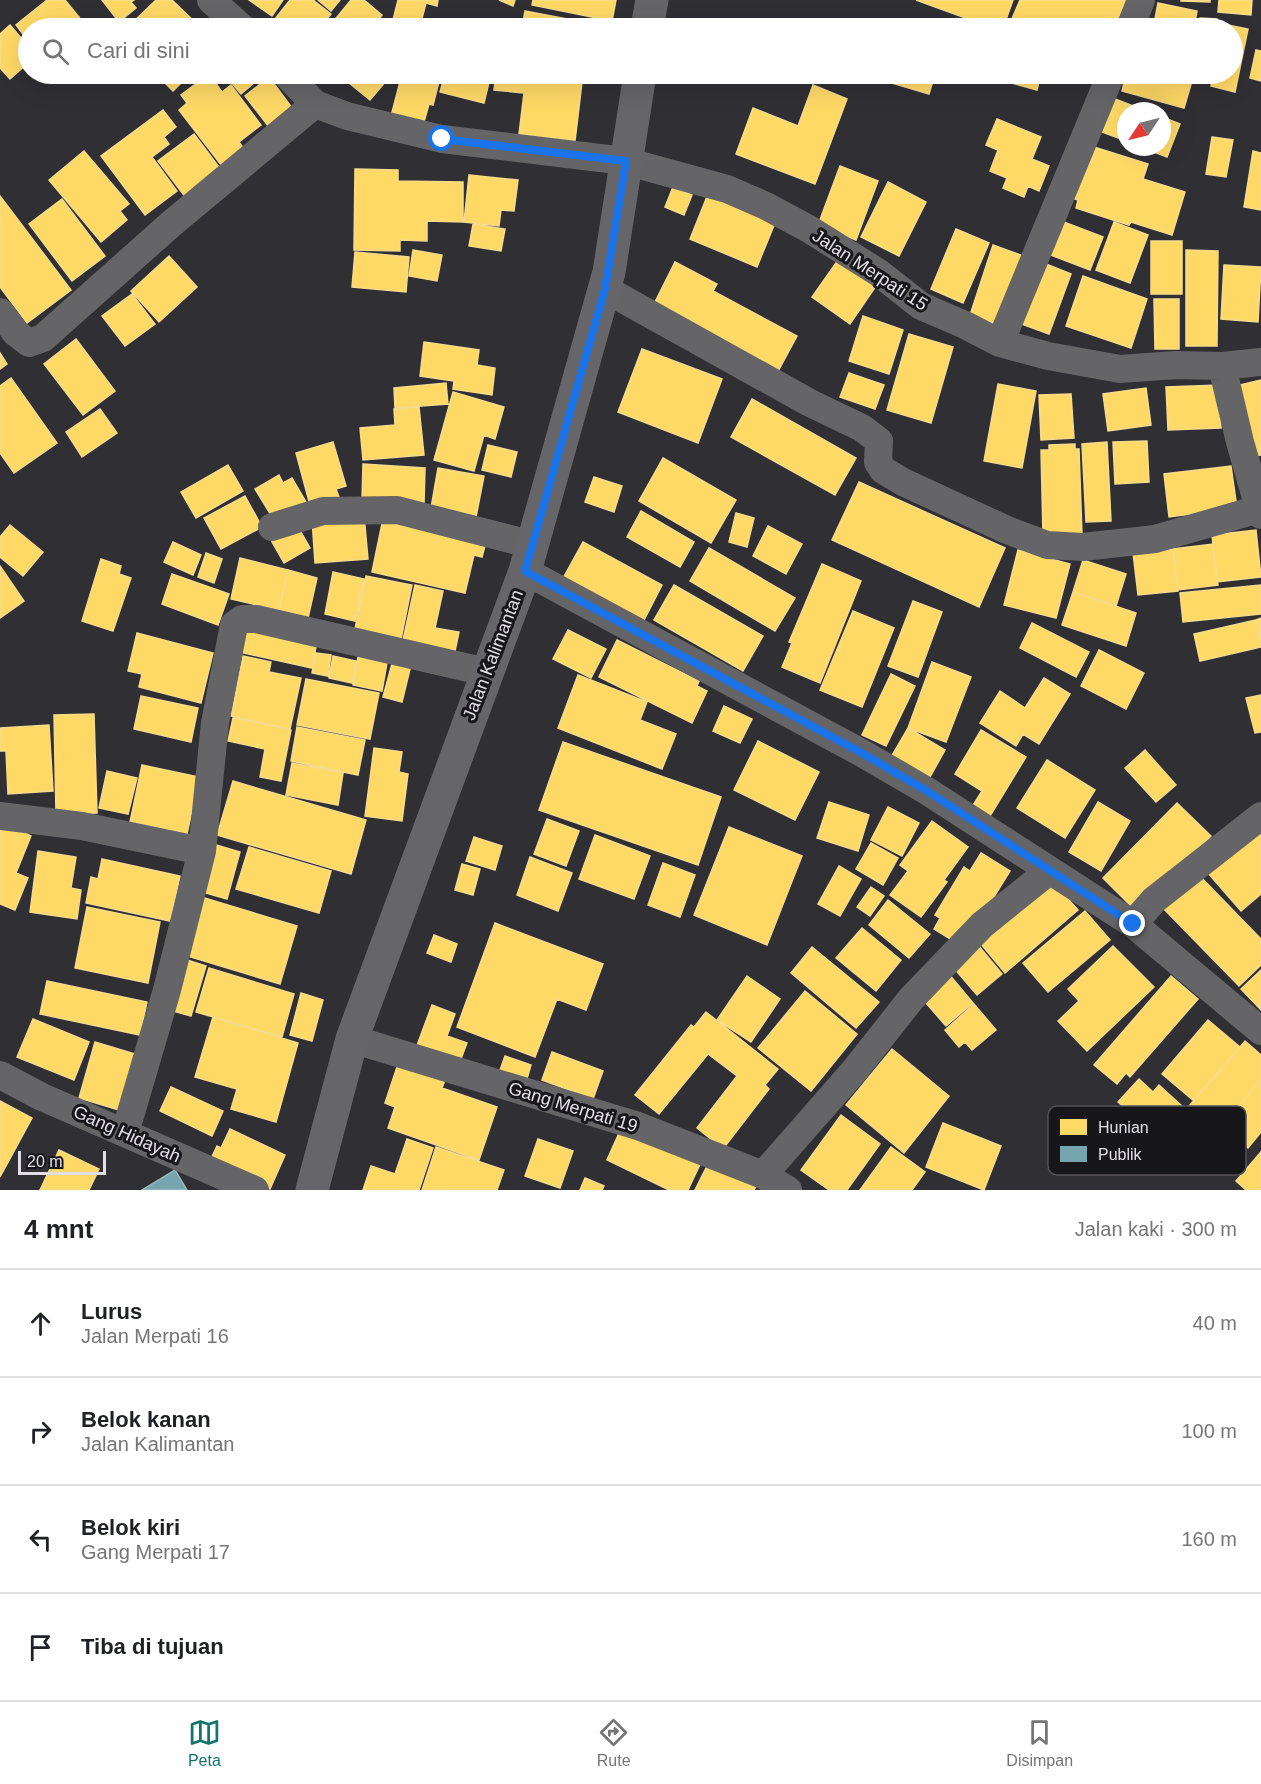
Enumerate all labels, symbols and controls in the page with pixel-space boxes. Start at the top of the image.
search box [18,18,1243,84]
icon: search [39,35,72,68]
text: Cari di sini [87,38,190,63]
north arrow [1117,102,1171,156]
route start [428,125,454,151]
street label: Jalan Merpati 15 [809,225,931,315]
street label: Jalan Kalimantan [459,587,527,723]
route end [1119,910,1145,936]
street label: Gang Merpati 19 [506,1078,640,1136]
street label: Gang Hidayah [70,1101,184,1167]
legend [1048,1106,1246,1175]
text: Hunian [1098,1119,1149,1136]
text: Publik [1098,1146,1143,1163]
scale bar [18,1148,106,1176]
text: 20 m [27,1153,63,1170]
text: 4 mnt [24,1214,93,1244]
text: Jalan kaki · 300 m [1075,1218,1237,1240]
text: Lurus [81,1299,142,1324]
icon: ahead [24,1307,57,1340]
text: 40 m [1193,1312,1237,1334]
text: Jalan Merpati 16 [81,1325,229,1347]
text: Belok kanan [81,1407,211,1432]
icon: right [24,1415,57,1448]
text: 100 m [1181,1420,1237,1442]
text: Jalan Kalimantan [81,1433,234,1455]
text: Belok kiri [81,1515,180,1540]
icon: left [24,1523,57,1556]
text: 160 m [1181,1528,1237,1550]
text: Gang Merpati 17 [81,1541,230,1563]
icon: arrive [24,1631,57,1664]
text: Tiba di tujuan [81,1634,224,1659]
tab: Peta [188,1716,221,1770]
tab: Rute [597,1716,631,1770]
tab: Disimpan [1006,1716,1073,1770]

